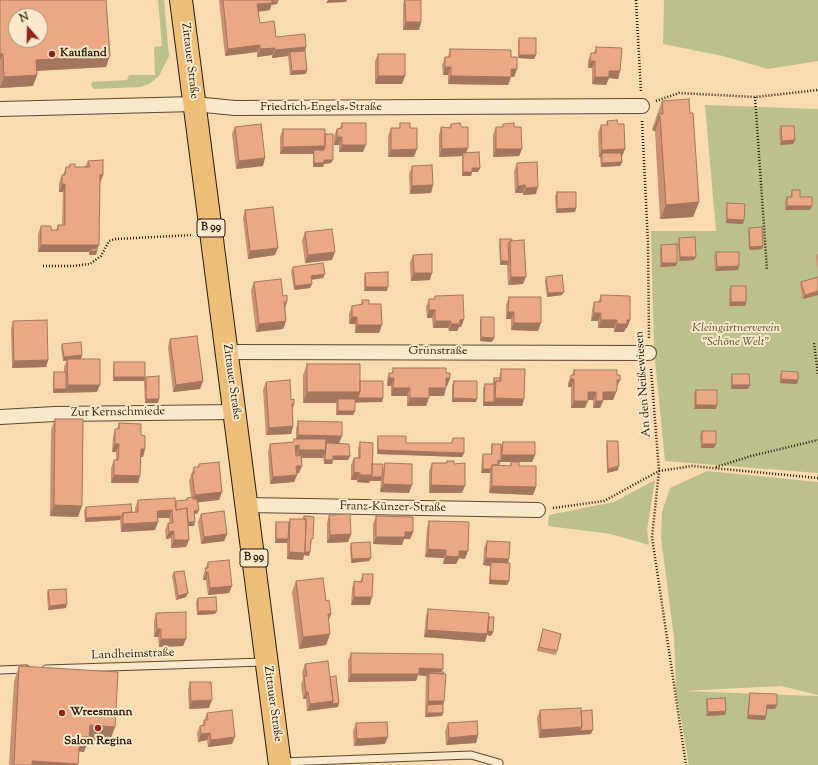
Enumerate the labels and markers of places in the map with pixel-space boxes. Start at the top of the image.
place label: Kaufland [60,47,107,61]
marker: Kaufland [47,49,57,59]
place label: Wreesmann [70,706,133,720]
marker: Wreesmann [57,708,67,718]
marker: Salon Regina [93,723,103,733]
place label: Salon Regina [64,735,132,749]

